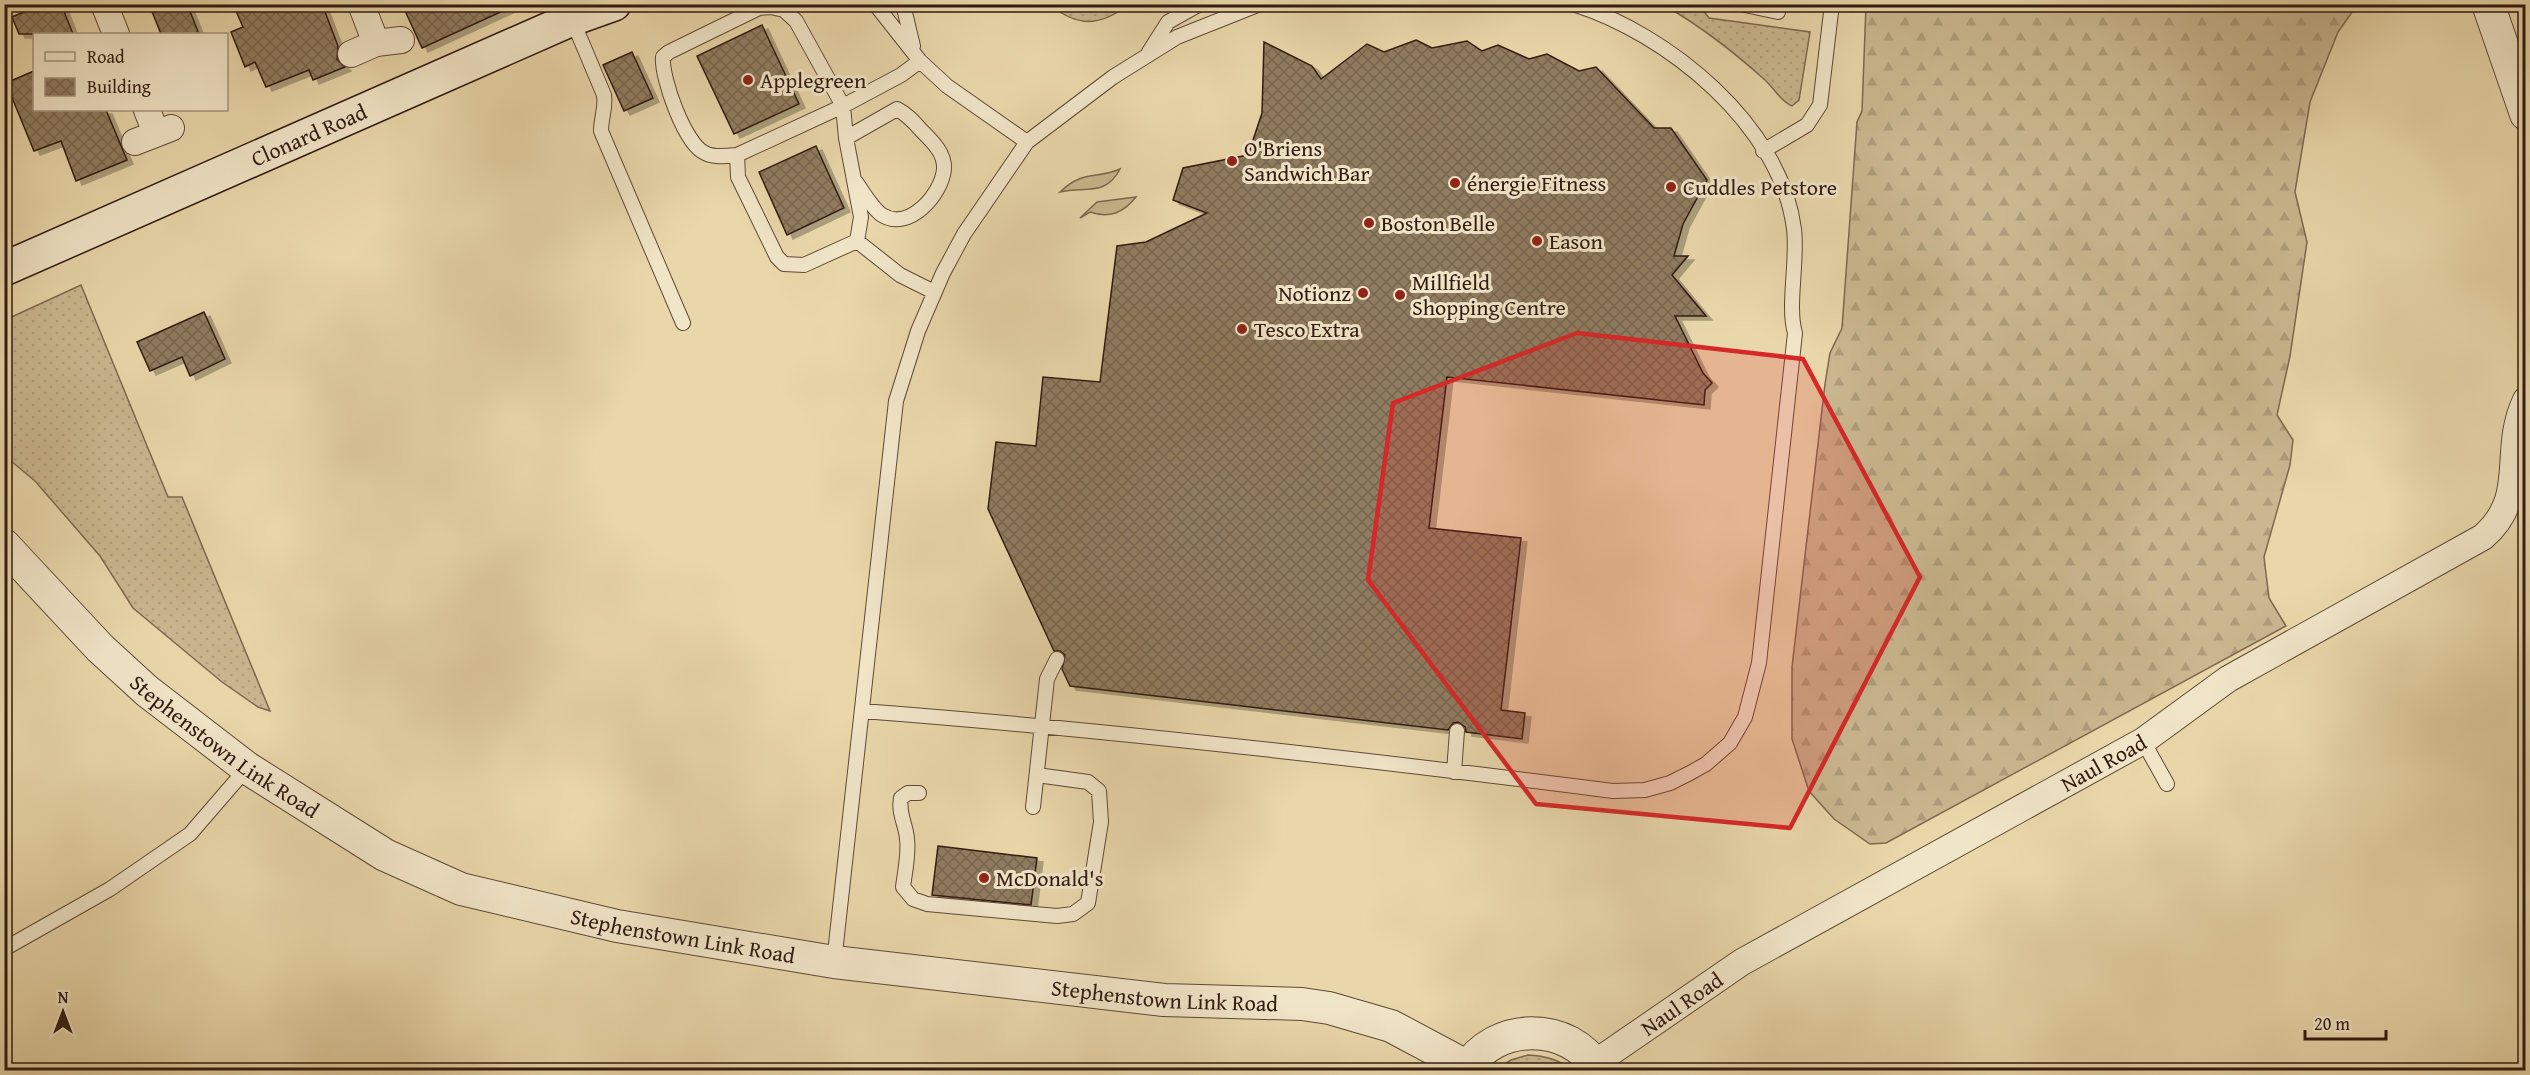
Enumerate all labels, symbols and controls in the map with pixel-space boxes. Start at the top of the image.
legend [33,33,228,111]
text: Road [87,43,125,70]
place label: Applegreen [760,64,867,96]
text: Building [87,73,151,100]
marker: Applegreen [741,73,755,87]
street label: Clonard Road [246,95,372,174]
place label: O'Briens Sandwich Bar [1244,132,1370,189]
marker: O'Briens Sandwich Bar [1225,154,1239,168]
place label: énergie Fitness [1467,167,1606,199]
place label: Cuddles Petstore [1683,171,1837,203]
marker: énergie Fitness [1448,176,1462,190]
marker: Cuddles Petstore [1664,180,1678,194]
place label: Boston Belle [1381,207,1495,239]
marker: Boston Belle [1362,216,1376,230]
place label: Eason [1549,225,1603,257]
marker: Eason [1530,234,1544,248]
place label: Millfield Shopping Centre [1412,266,1566,323]
place label: Notionz [1278,277,1351,309]
marker: Notionz [1356,286,1370,300]
marker: Millfield Shopping Centre [1393,288,1407,302]
place label: Tesco Extra [1254,313,1360,345]
marker: Tesco Extra [1235,322,1249,336]
street label: Stephenstown Link Road [123,667,326,826]
street label: Naul Road [2055,726,2152,799]
place label: McDonald's [996,862,1103,894]
marker: McDonald's [977,871,991,885]
street label: Stephenstown Link Road [567,900,798,971]
street label: Naul Road [1634,964,1729,1043]
street label: Stephenstown Link Road [1050,971,1279,1019]
north arrow [33,982,93,1042]
text: N [58,985,69,1009]
scale bar [2305,1003,2386,1041]
text: 20 m [2314,1010,2350,1037]

